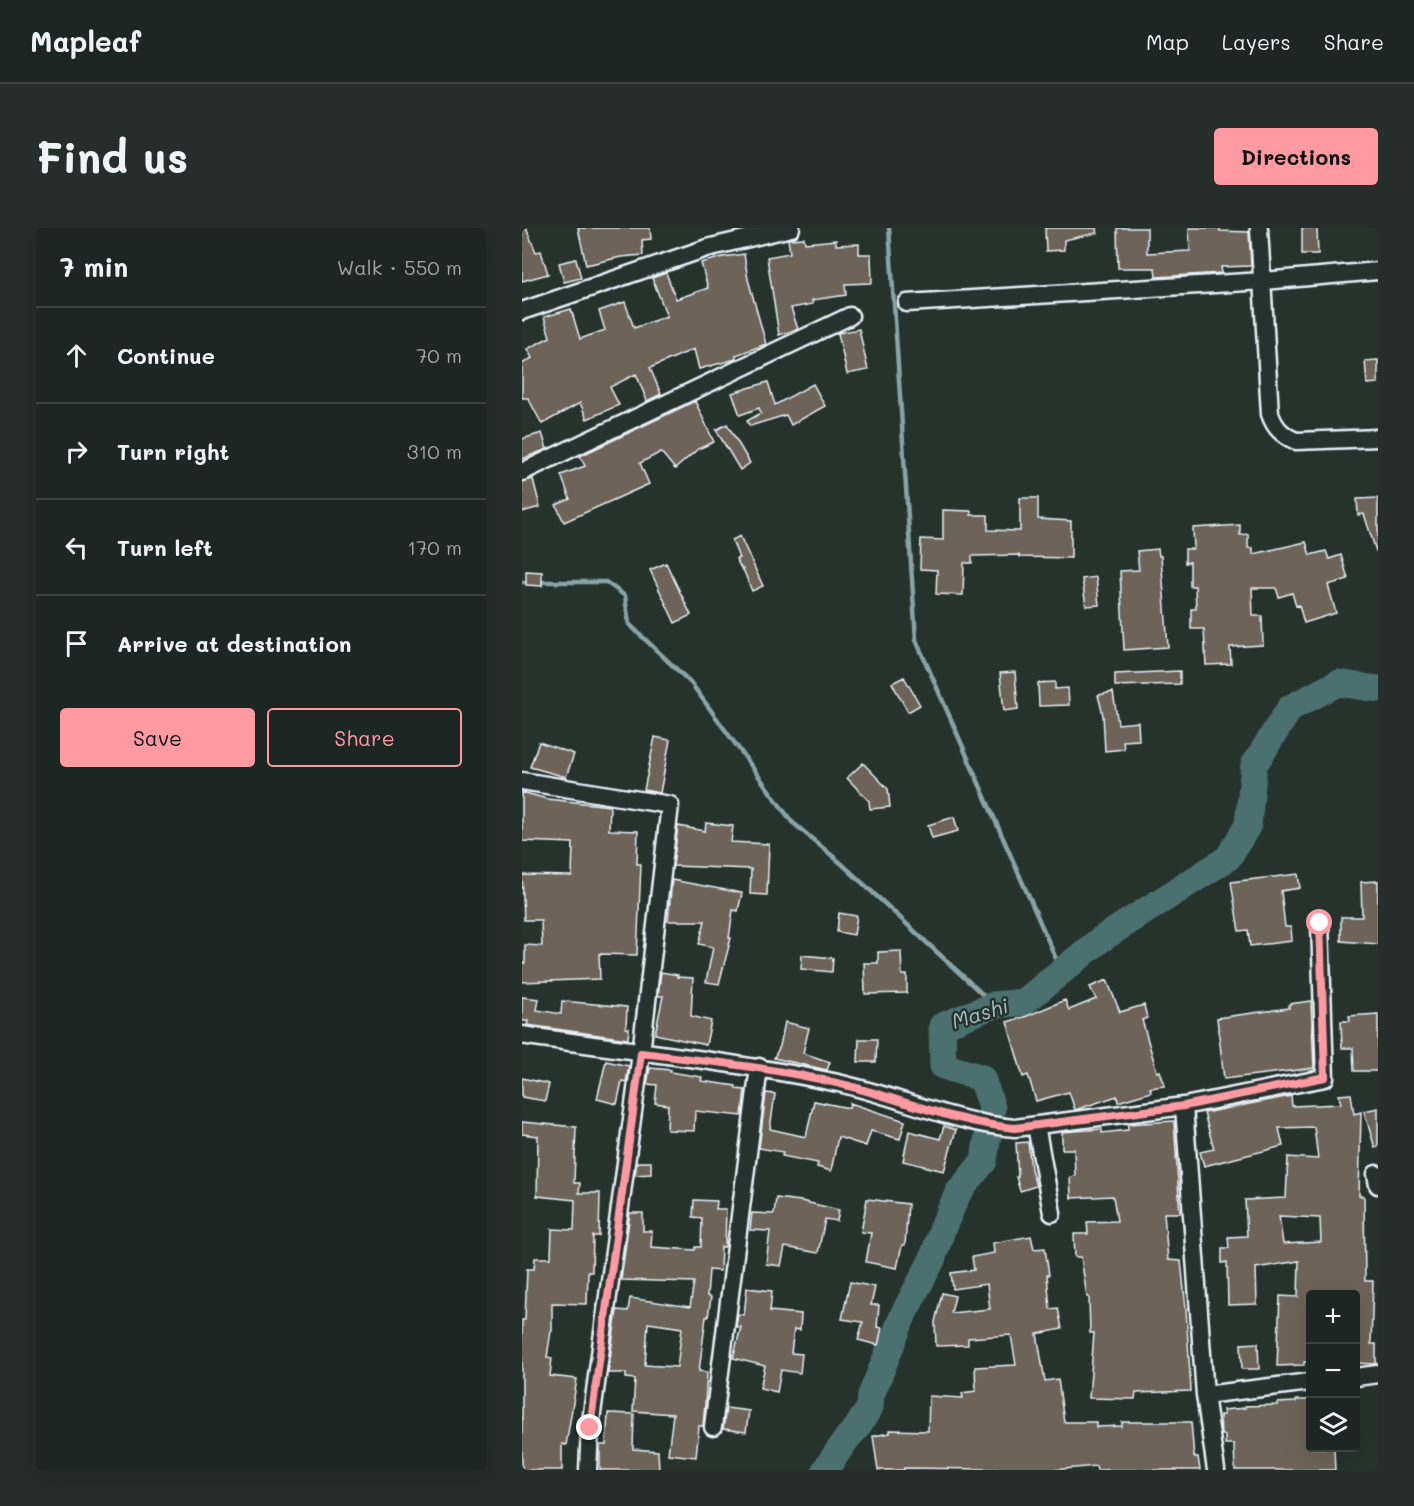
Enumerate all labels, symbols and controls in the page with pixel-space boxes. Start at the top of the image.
text: Mapleaf [30,23,141,59]
text: Map [1146,28,1189,55]
text: Layers [1222,28,1291,55]
text: Share [1324,28,1384,55]
button: Directions [1214,128,1378,185]
text: Find us [36,129,188,184]
text: 7 min [60,250,128,284]
text: Walk · 550 m [337,254,462,280]
icon: ahead [60,339,93,372]
text: Continue [117,341,215,370]
text: 70 m [416,342,462,368]
icon: right [60,435,93,468]
text: Turn right [117,437,229,466]
text: 310 m [407,438,462,464]
icon: left [60,531,93,564]
text: Turn left [117,533,213,562]
text: 170 m [407,534,462,560]
icon: arrive [60,627,93,660]
text: Arrive at destination [117,629,352,658]
button: Save [60,708,255,767]
button: Share [267,708,462,767]
route start [1306,909,1332,935]
water label: Mashi [948,991,1012,1034]
map controls [1306,1290,1360,1452]
button: + [1306,1290,1360,1344]
button: − [1306,1344,1360,1398]
button: layers [1306,1398,1360,1452]
route end [576,1414,602,1440]

